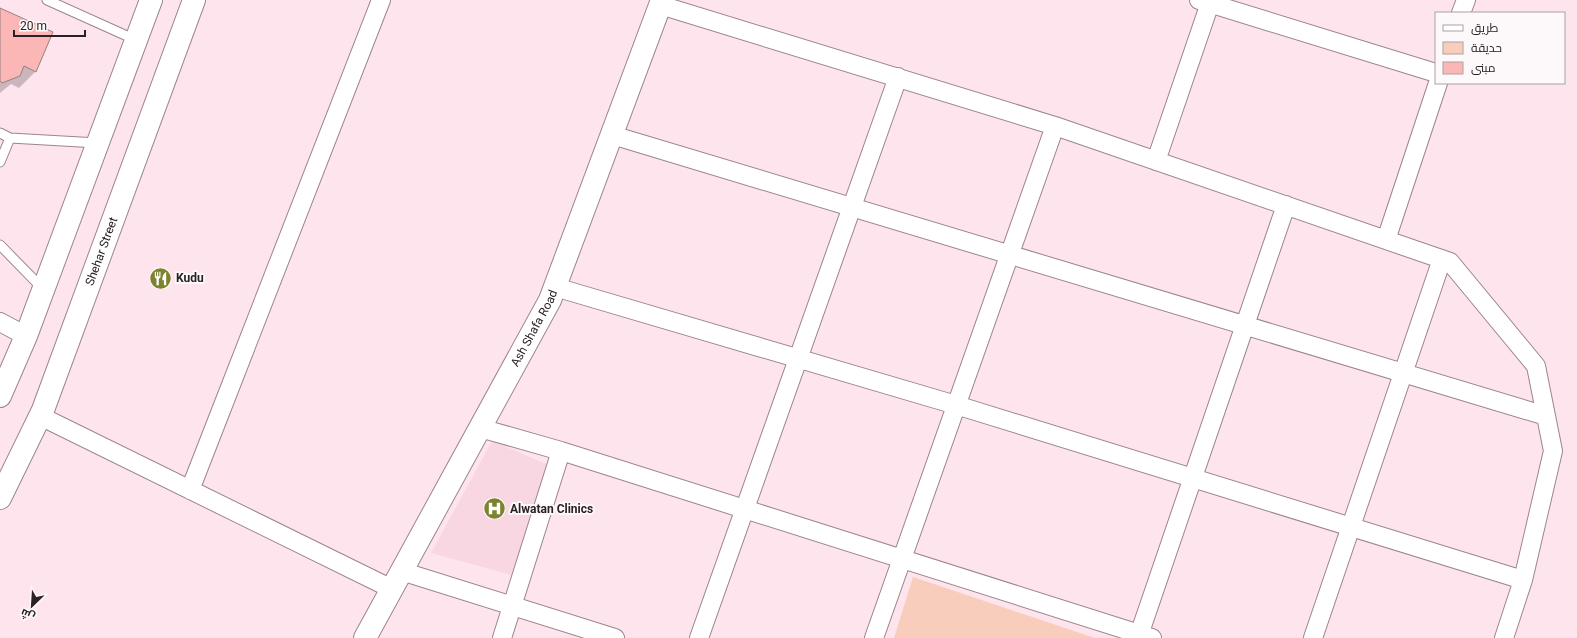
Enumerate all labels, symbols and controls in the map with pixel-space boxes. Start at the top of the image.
scale bar [14,12,85,38]
legend [1435,12,1565,84]
text: 20 m [20,19,47,33]
text: طريق [1471,21,1499,35]
text: حديقة [1471,41,1502,55]
text: مبنى [1471,61,1496,75]
street label: Shehar Street [82,215,120,288]
restaurant icon: Kudu [148,265,174,291]
place label: Kudu [176,271,204,285]
street label: Ash Shafa Road [508,288,560,369]
hospital icon: Alwatan Clinics [482,496,508,522]
place label: Alwatan Clinics [510,502,593,516]
north arrow [12,586,52,626]
text: ش [19,606,37,623]

